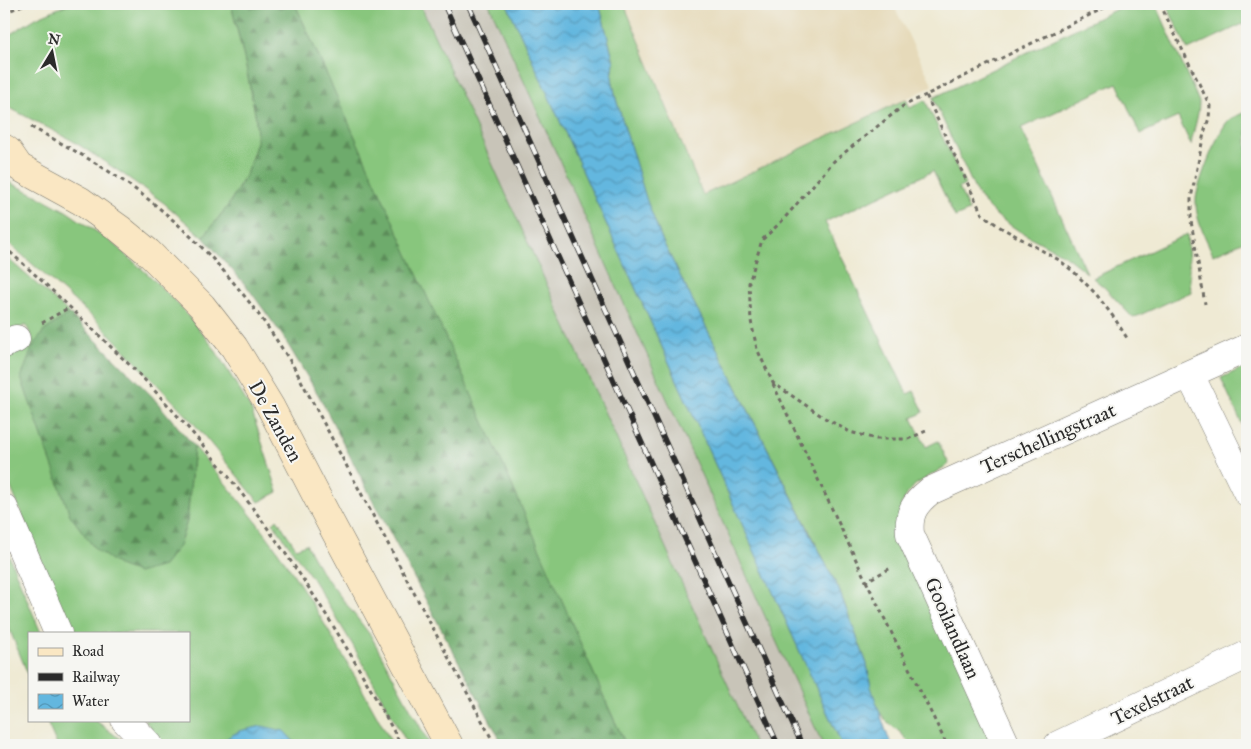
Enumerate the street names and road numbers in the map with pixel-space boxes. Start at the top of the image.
street label: De Zanden [244,376,308,466]
street label: Terschellingstraat [977,397,1120,479]
street label: Gooilandlaan [920,574,986,683]
street label: Texelstraat [1107,670,1197,730]

